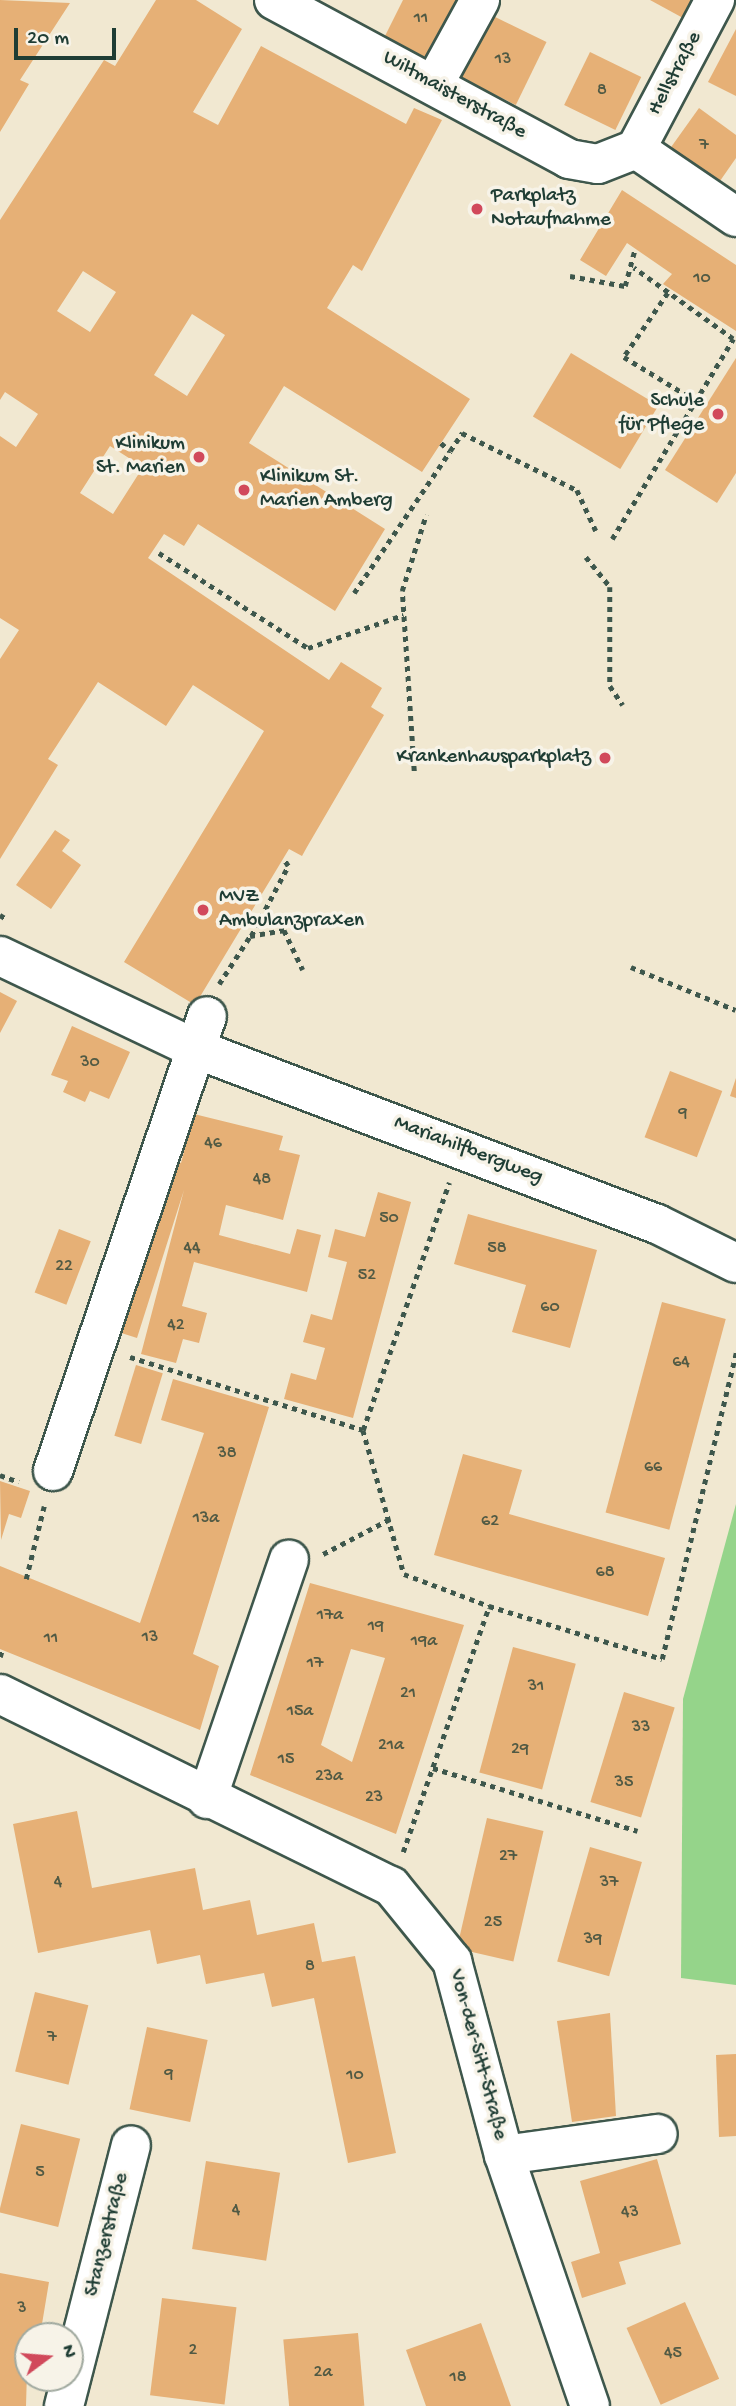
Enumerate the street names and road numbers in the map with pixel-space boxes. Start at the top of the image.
street label: Hellstraße [643,28,709,120]
street label: Wiltmaisterstraße [378,46,530,146]
street label: Mariahilfbergweg [390,1111,546,1191]
street label: Von-der-Sitt-Straße [442,1967,512,2143]
street label: Stanzerstraße [80,2171,136,2299]

